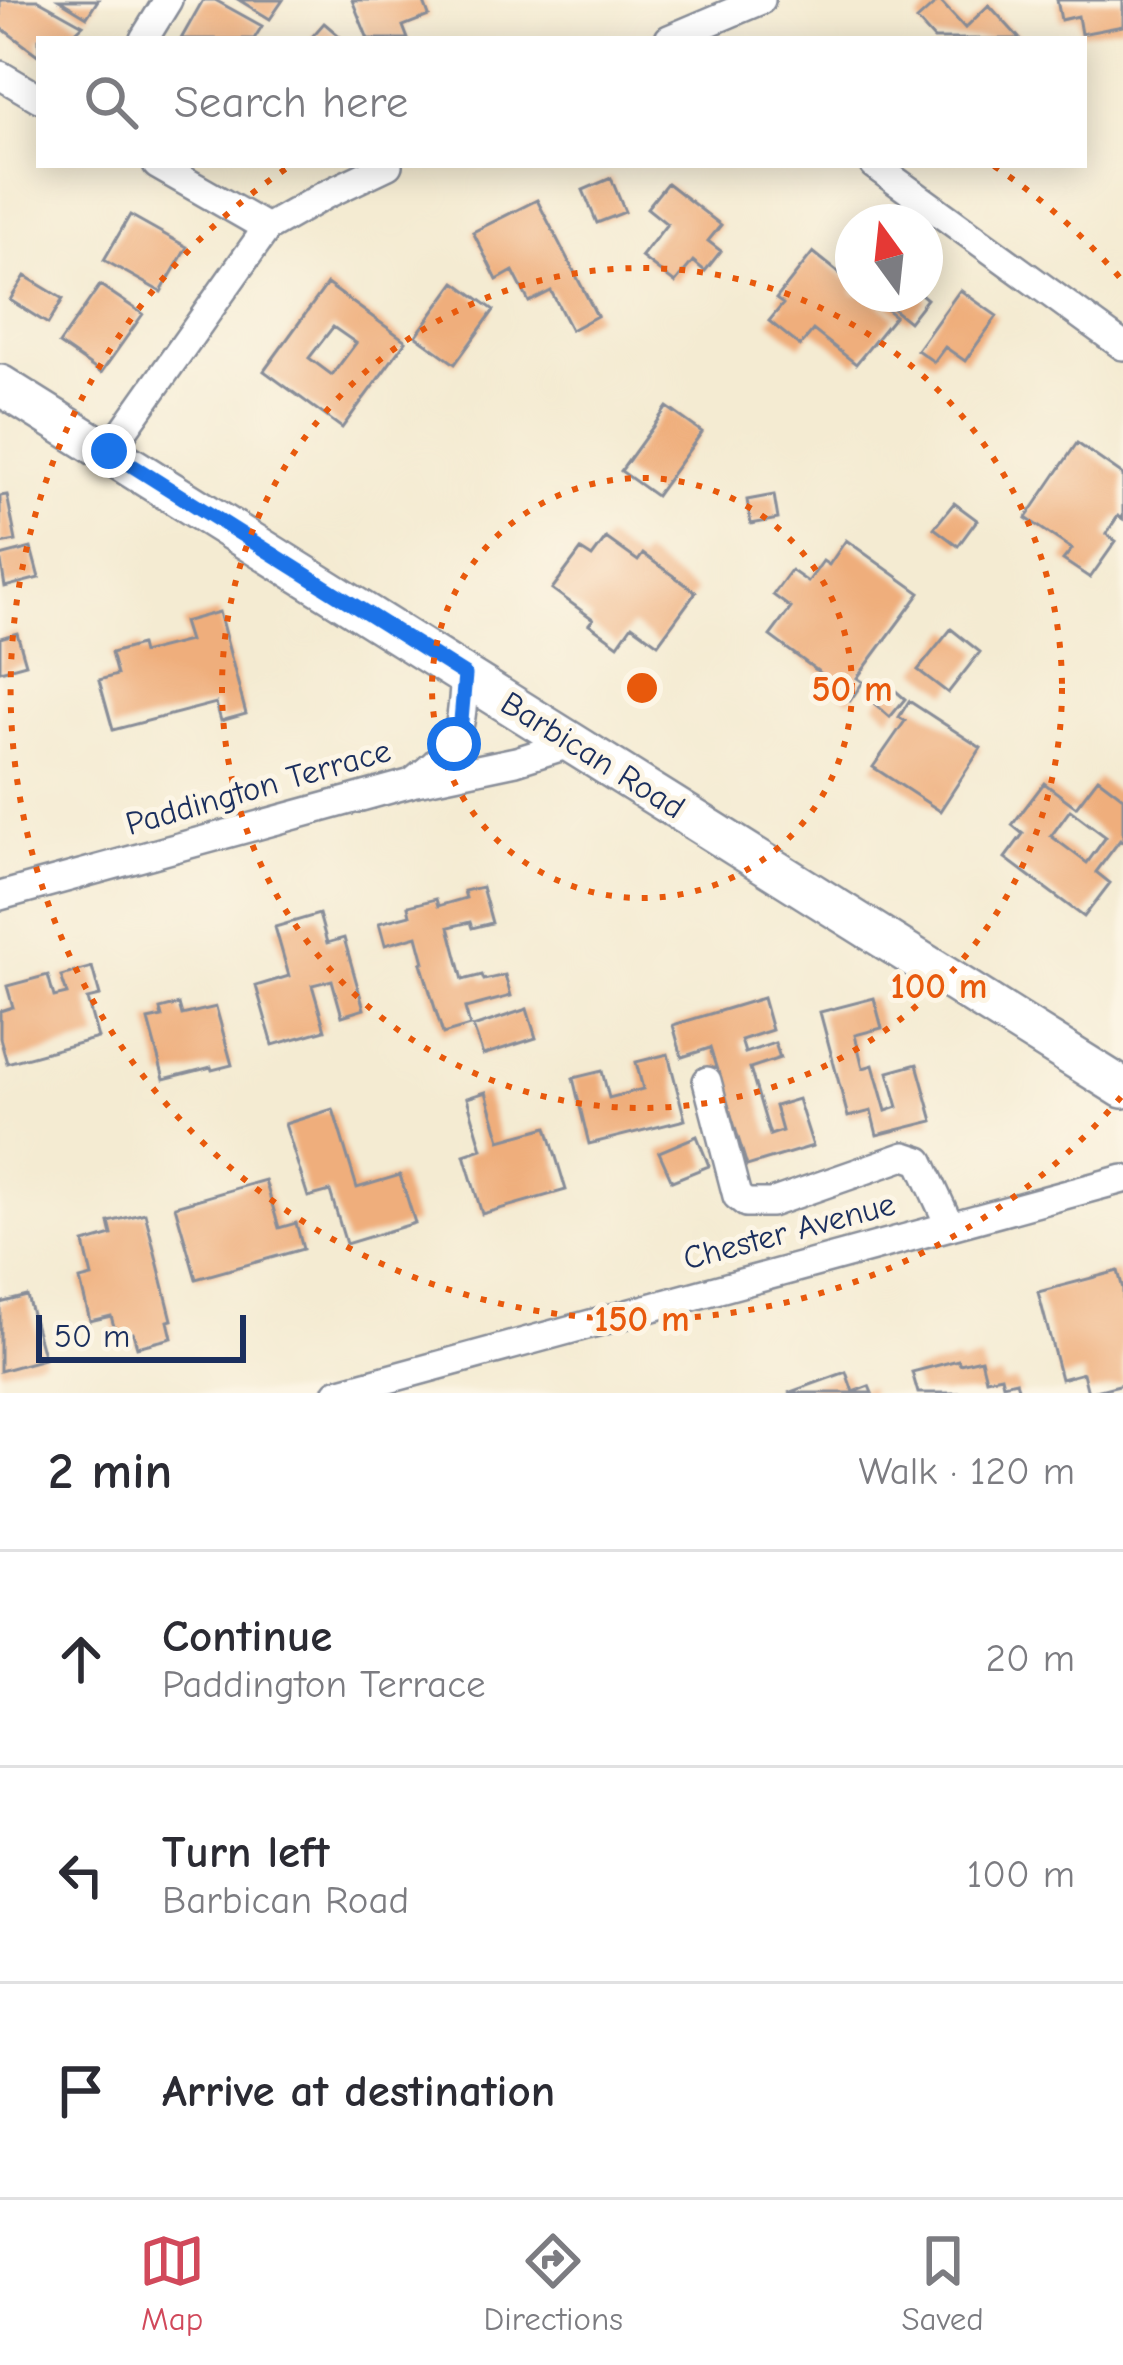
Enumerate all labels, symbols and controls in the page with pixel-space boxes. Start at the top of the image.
search box [36,36,1087,168]
icon: search [78,69,144,135]
text: Search here [174,76,408,128]
north arrow [835,204,943,312]
route end [82,424,136,478]
centre of rings [621,667,663,709]
text: 50 m [811,669,893,710]
street label: Barbican Road [494,683,692,827]
route start [427,717,481,771]
street label: Paddington Terrace [121,731,395,843]
text: 100 m [891,966,987,1007]
street label: Chester Avenue [679,1184,899,1278]
text: 150 m [594,1299,690,1340]
scale bar [36,1309,246,1362]
text: 50 m [54,1317,130,1355]
text: 2 min [48,1442,172,1501]
text: Walk · 120 m [859,1449,1075,1494]
text: Continue [162,1610,332,1662]
icon: ahead [48,1626,114,1692]
text: 20 m [986,1636,1075,1681]
text: Paddington Terrace [162,1662,485,1707]
text: Turn left [162,1826,329,1878]
icon: left [48,1842,114,1908]
text: 100 m [967,1852,1075,1897]
text: Barbican Road [162,1878,409,1923]
icon: arrive [48,2058,114,2124]
text: Arrive at destination [162,2065,555,2117]
tab: Map [139,2228,205,2338]
tab: Directions [484,2228,623,2338]
tab: Saved [901,2228,984,2338]

